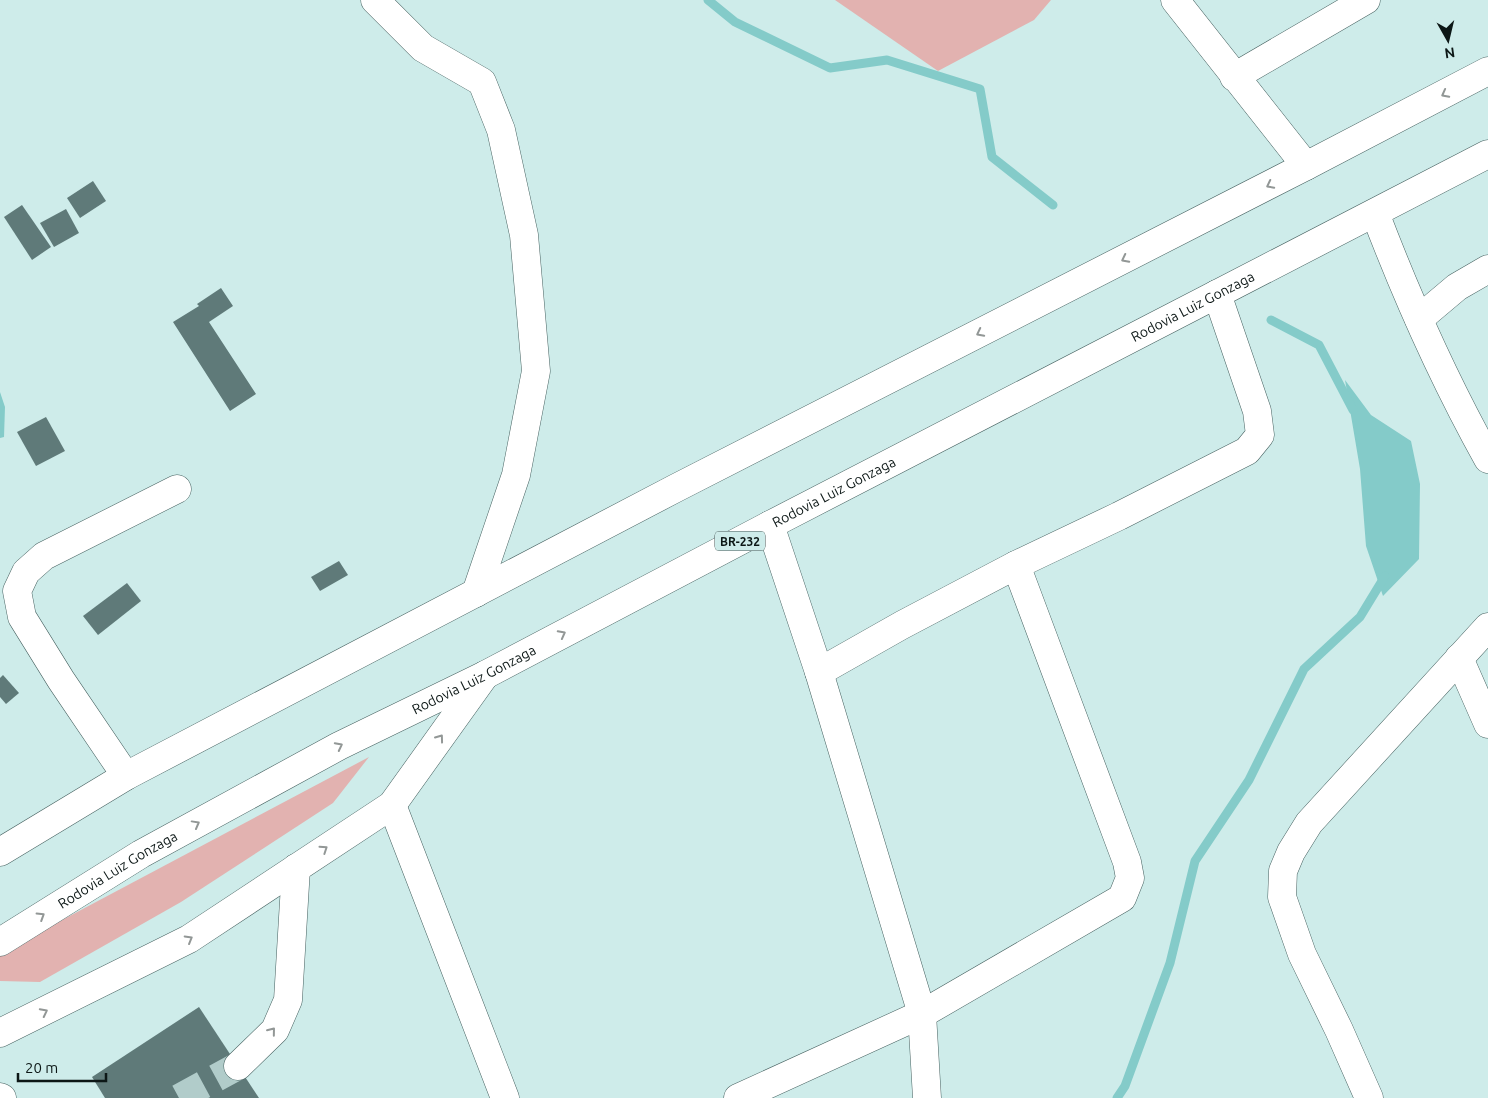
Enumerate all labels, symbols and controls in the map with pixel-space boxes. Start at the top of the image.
north arrow [1423,15,1473,65]
text: N [1444,44,1456,62]
one-way arrow [1441,88,1450,98]
one-way arrow [1266,179,1275,189]
one-way arrow [1121,253,1130,263]
street label: Rodovia Luiz Gonzaga [1128,268,1257,345]
one-way arrow [976,327,985,337]
street label: Rodovia Luiz Gonzaga [769,454,898,530]
road number: BR-232 [715,532,765,550]
one-way arrow [557,630,566,640]
street label: Rodovia Luiz Gonzaga [409,642,538,717]
one-way arrow [434,735,442,744]
one-way arrow [333,742,342,752]
one-way arrow [191,820,200,830]
street label: Rodovia Luiz Gonzaga [55,828,180,912]
one-way arrow [319,846,328,855]
one-way arrow [36,913,45,923]
one-way arrow [183,935,192,945]
one-way arrow [38,1008,47,1018]
one-way arrow [266,1028,275,1037]
scale bar [18,1050,105,1082]
text: 20 m [25,1059,58,1076]

